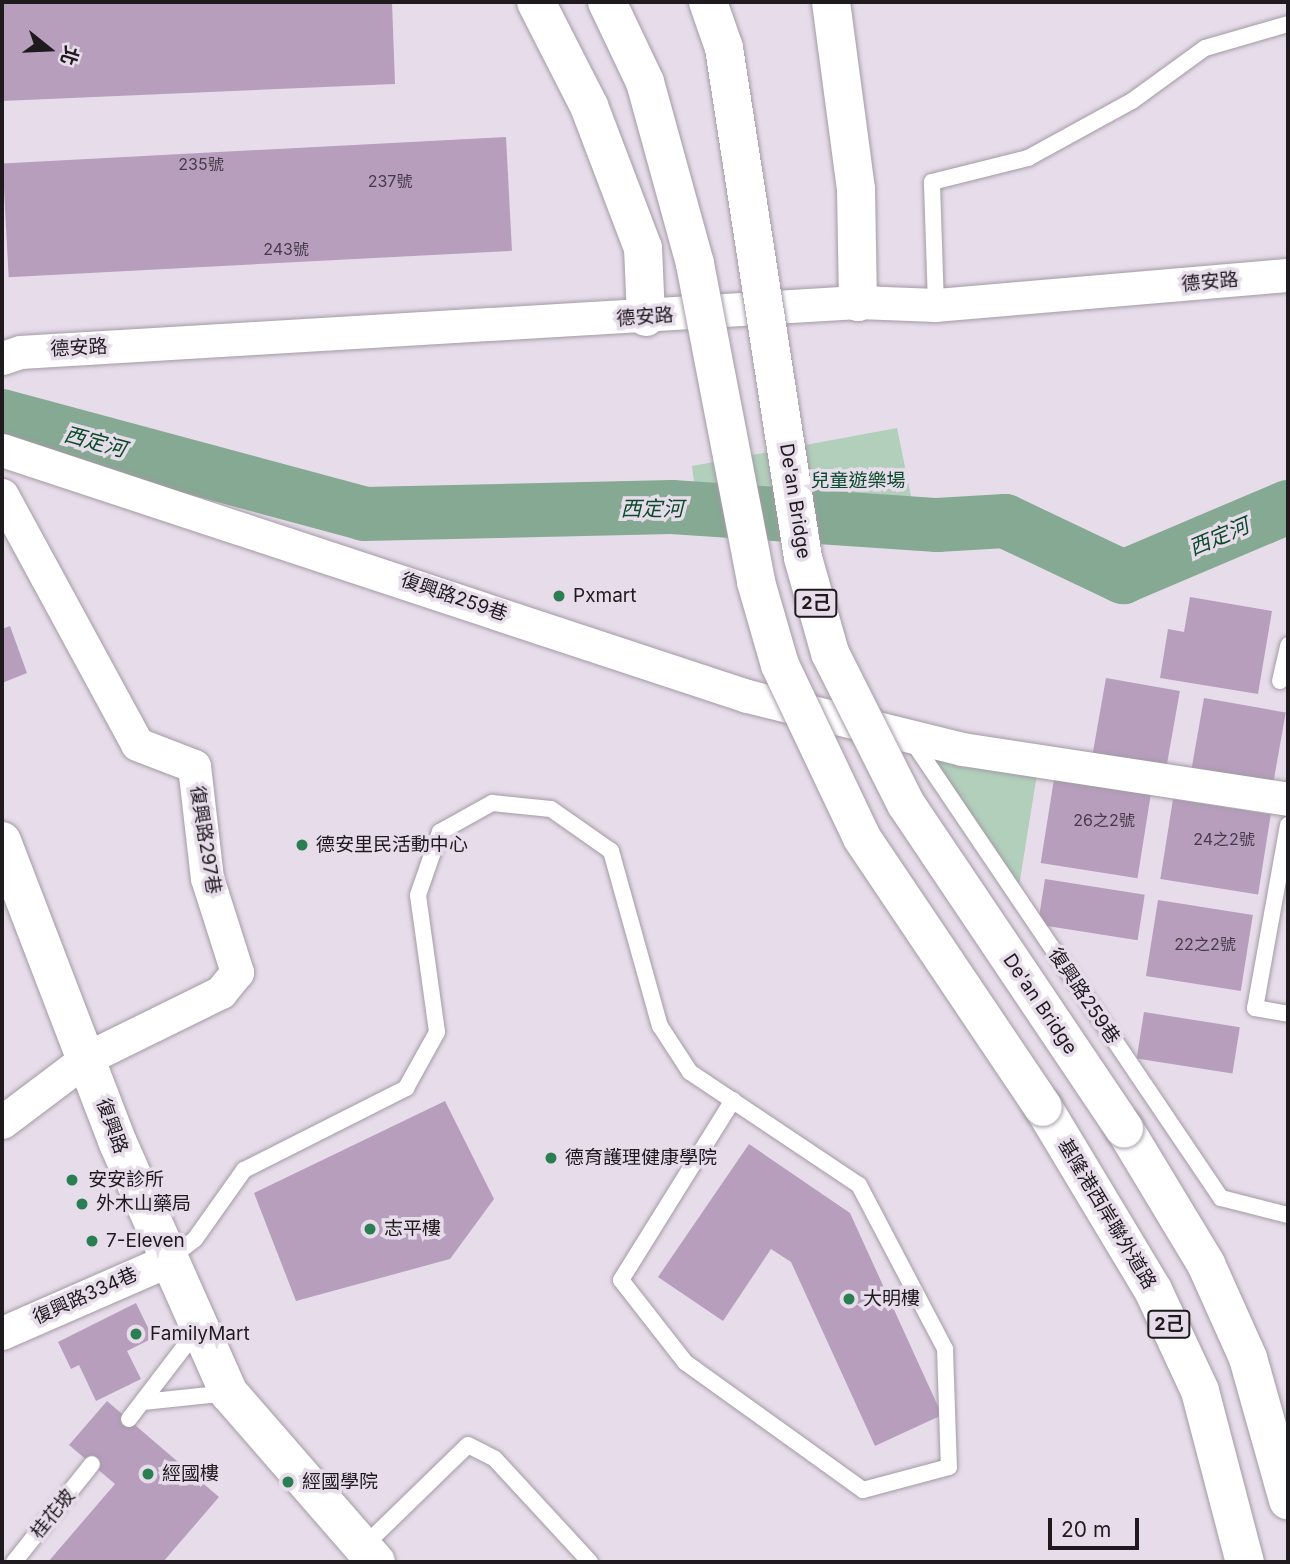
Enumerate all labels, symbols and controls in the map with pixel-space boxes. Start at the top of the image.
north arrow [14,14,84,84]
text: 北 [56,43,83,68]
house number: 235號 [178,154,224,174]
house number: 237號 [368,171,412,191]
house number: 243號 [263,239,309,259]
street label: 德安路 [1181,268,1239,296]
street label: 德安路 [616,304,674,330]
street label: 德安路 [50,335,108,361]
water label: 西定河 [61,422,129,462]
street label: De'an Bridge [775,442,815,560]
park label: 兒童遊樂場 [811,470,905,492]
water label: 西定河 [621,496,683,522]
water label: 西定河 [1185,513,1253,561]
street label: 復興路259巷 [398,568,510,626]
place label: Pxmart [573,585,636,607]
marker: Pxmart [551,588,567,604]
road number: 2己 [793,588,839,618]
street label: 復興路297巷 [185,784,225,896]
house number: 26之2號 [1073,810,1135,830]
house number: 24之2號 [1193,829,1255,849]
place label: 德安里民活動中心 [316,834,468,856]
marker: 德安里民活動中心 [294,837,310,853]
house number: 22之2號 [1174,934,1236,954]
street label: 復興路259巷 [1044,944,1124,1048]
street label: De'an Bridge [998,949,1082,1059]
street label: 復興路 [92,1095,132,1157]
street label: 基隆港西岸聯外道路 [1053,1135,1161,1293]
place label: 德育護理健康學院 [565,1147,717,1169]
marker: 德育護理健康學院 [543,1150,559,1166]
place label: 安安診所 [88,1169,164,1191]
marker: 安安診所 [62,1170,82,1190]
place label: 外木山藥局 [96,1193,191,1215]
marker: 外木山藥局 [74,1196,90,1212]
place label: 志平樓 [384,1218,441,1240]
marker: 志平樓 [362,1221,378,1237]
place label: 7-Eleven [106,1230,185,1252]
marker: 7-Eleven [84,1233,100,1249]
street label: 復興路334巷 [29,1263,141,1329]
place label: 大明樓 [863,1288,920,1310]
marker: 大明樓 [841,1291,857,1307]
road number: 2己 [1146,1310,1192,1338]
place label: FamilyMart [150,1323,250,1345]
marker: FamilyMart [128,1326,144,1342]
place label: 經國樓 [162,1463,219,1485]
marker: 經國樓 [140,1466,156,1482]
place label: 經國學院 [302,1471,378,1493]
marker: 經國學院 [280,1474,296,1490]
street label: 桂花坡 [26,1485,80,1543]
scale bar [1052,1504,1143,1548]
text: 20 m [1061,1517,1111,1542]

